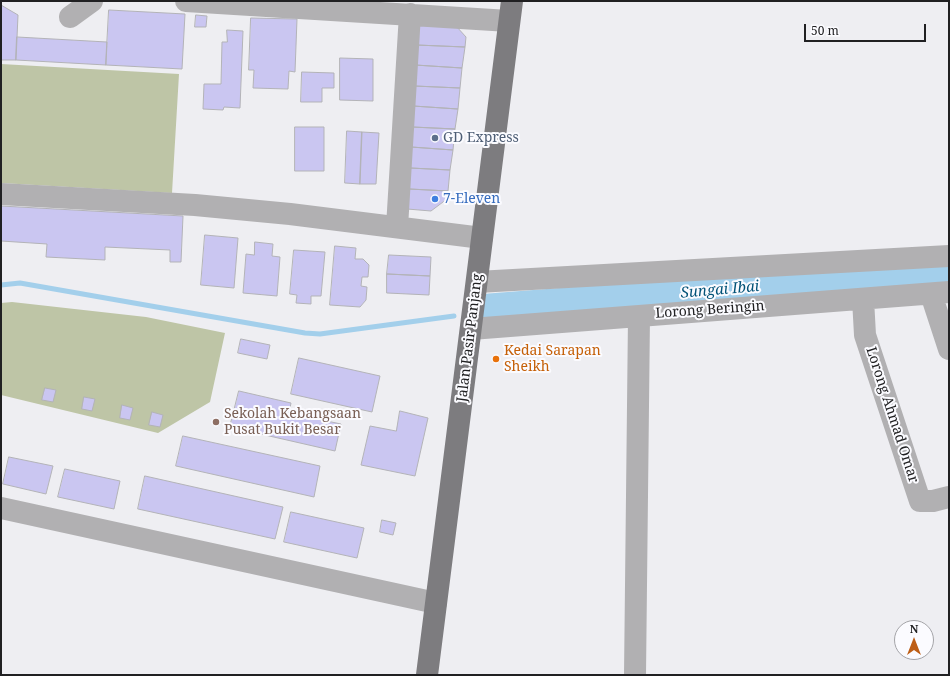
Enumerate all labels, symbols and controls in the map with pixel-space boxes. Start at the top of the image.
scale bar [806,16,928,42]
text: 50 m [811,22,839,39]
place label: GD Express [443,130,519,146]
marker: GD Express [430,133,440,143]
place label: 7-Eleven [443,191,500,207]
marker: 7-Eleven [430,194,440,204]
street label: Jalan Pasir Panjang [454,273,486,403]
water label: Sungai Ibai [680,278,760,302]
street label: Lorong Beringin [655,298,765,322]
place label: Kedai Sarapan Sheikh [504,343,601,376]
street label: Lorong Ahmad Omar [862,345,922,485]
marker: Kedai Sarapan Sheikh [491,354,501,364]
place label: Sekolah Kebangsaan Pusat Bukit Besar [224,406,361,438]
marker: Sekolah Kebangsaan Pusat Bukit Besar [211,417,221,427]
north arrow [894,620,934,660]
text: N [910,621,918,636]

